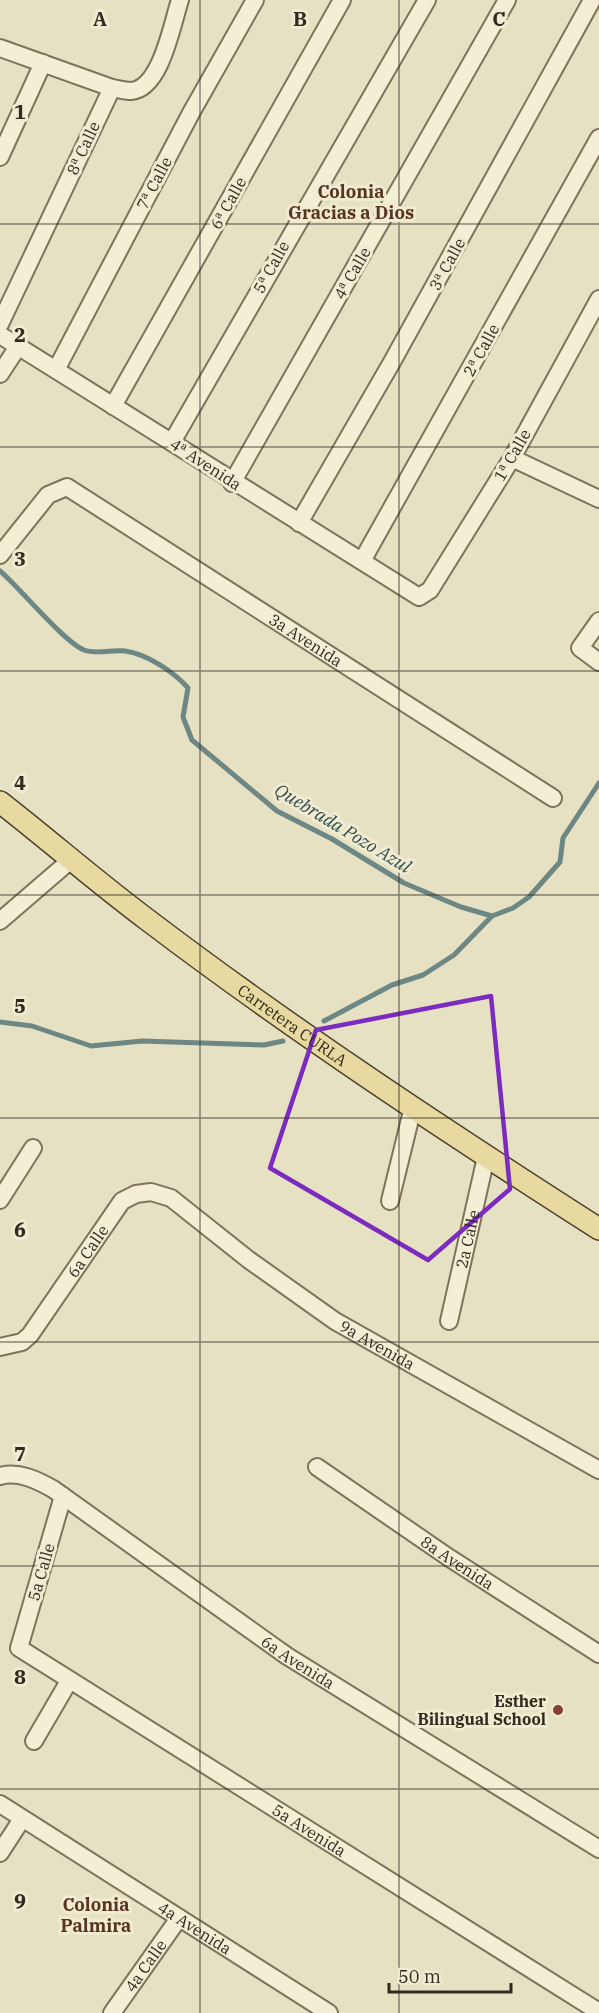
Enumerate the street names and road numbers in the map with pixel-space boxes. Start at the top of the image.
street label: 8ª Calle [62,118,104,178]
street label: 7ª Calle [132,153,176,213]
street label: 6ª Calle [205,173,251,233]
street label: 3ª Calle [424,234,470,294]
street label: 5ª Calle [248,237,294,297]
street label: 4ª Calle [329,243,375,303]
street label: 2ª Calle [458,320,504,380]
street label: 1ª Calle [489,425,535,485]
street label: 4ª Avenida [167,434,246,495]
street label: 3a Avenida [265,609,347,671]
street label: Carretera CURLA [234,980,351,1070]
street label: 2a Calle [451,1208,484,1270]
street label: 6a Calle [63,1221,113,1281]
street label: 9a Avenida [336,1316,419,1374]
street label: 8a Avenida [417,1531,498,1594]
street label: 5a Calle [23,1541,59,1603]
street label: 6a Avenida [257,1631,339,1693]
street label: 5a Avenida [269,1800,350,1861]
street label: 4a Avenida [154,1897,236,1959]
street label: 4a Calle [120,1936,171,1996]

